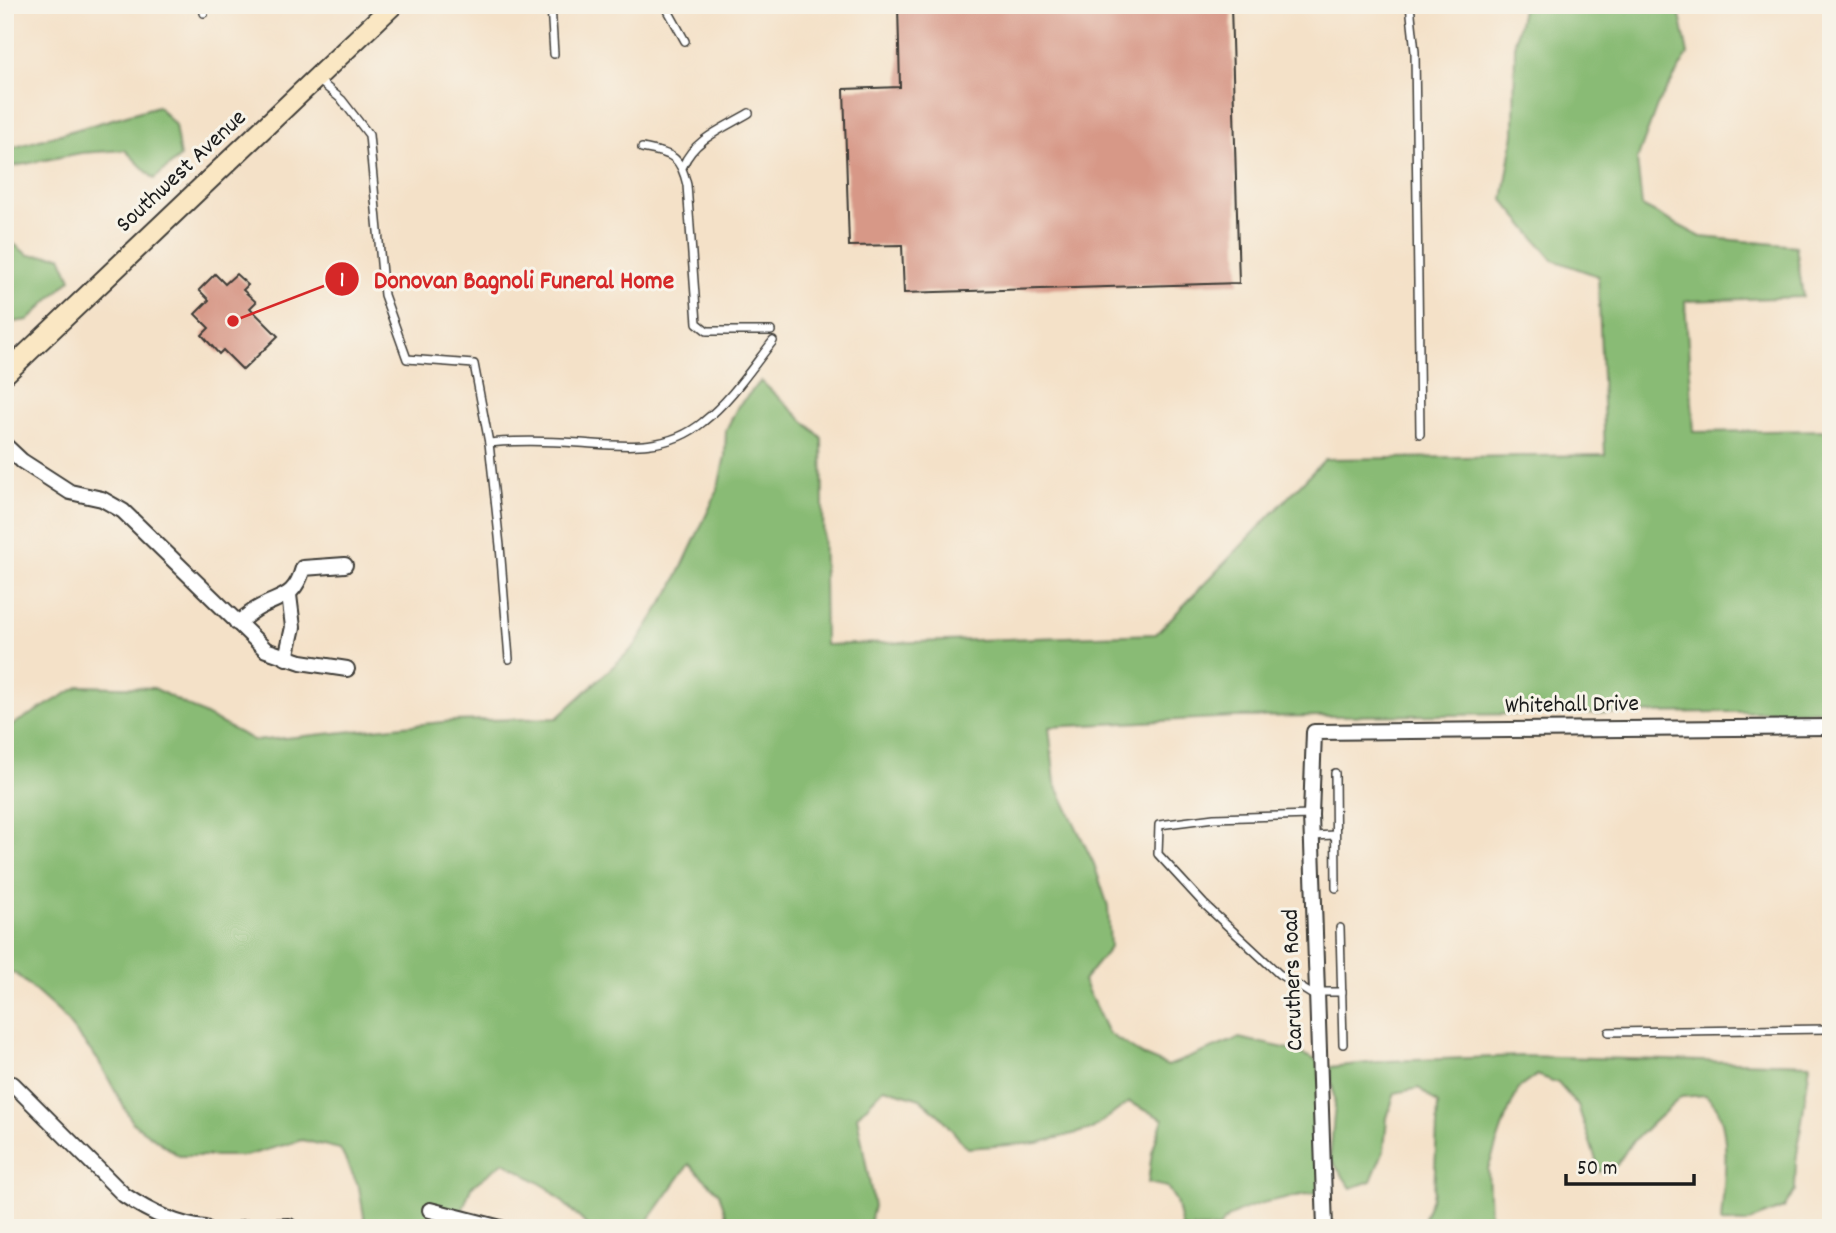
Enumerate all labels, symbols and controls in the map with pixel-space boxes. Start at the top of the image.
street label: Southwest Avenue [109,102,255,242]
callout: Donovan Bagnoli Funeral Home [324,255,688,302]
text: Donovan Bagnoli Funeral Home [374,264,674,301]
text: 1 [340,267,344,297]
street label: Whitehall Drive [1505,688,1639,724]
street label: Caruthers Road [1275,908,1313,1052]
scale bar [1566,1142,1694,1186]
text: 50 m [1577,1155,1617,1185]

